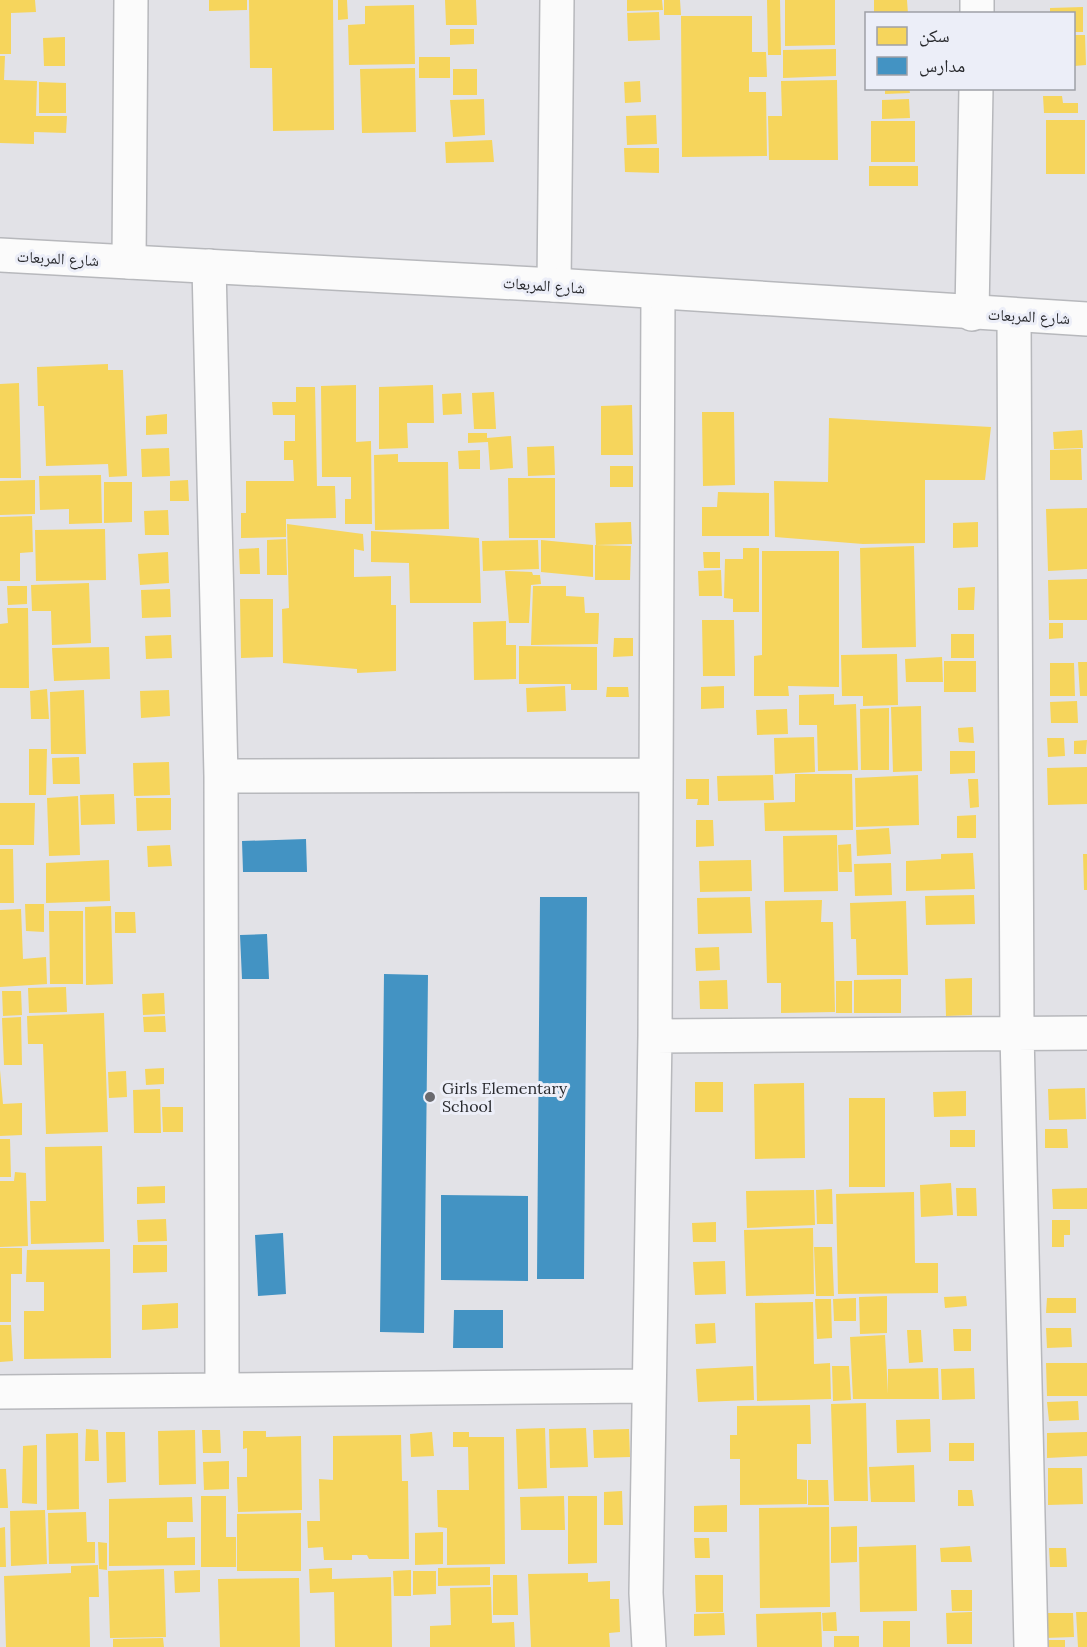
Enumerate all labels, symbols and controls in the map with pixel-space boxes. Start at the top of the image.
legend [865,12,1075,90]
text: سكن [919,24,950,47]
text: مدارس [919,54,965,77]
street label: شارع المربعات [16,246,100,271]
street label: شارع المربعات [502,272,586,299]
street label: شارع المربعات [987,304,1071,329]
place label: Girls Elementary School [442,1078,568,1116]
marker: Girls Elementary School [423,1090,437,1104]

